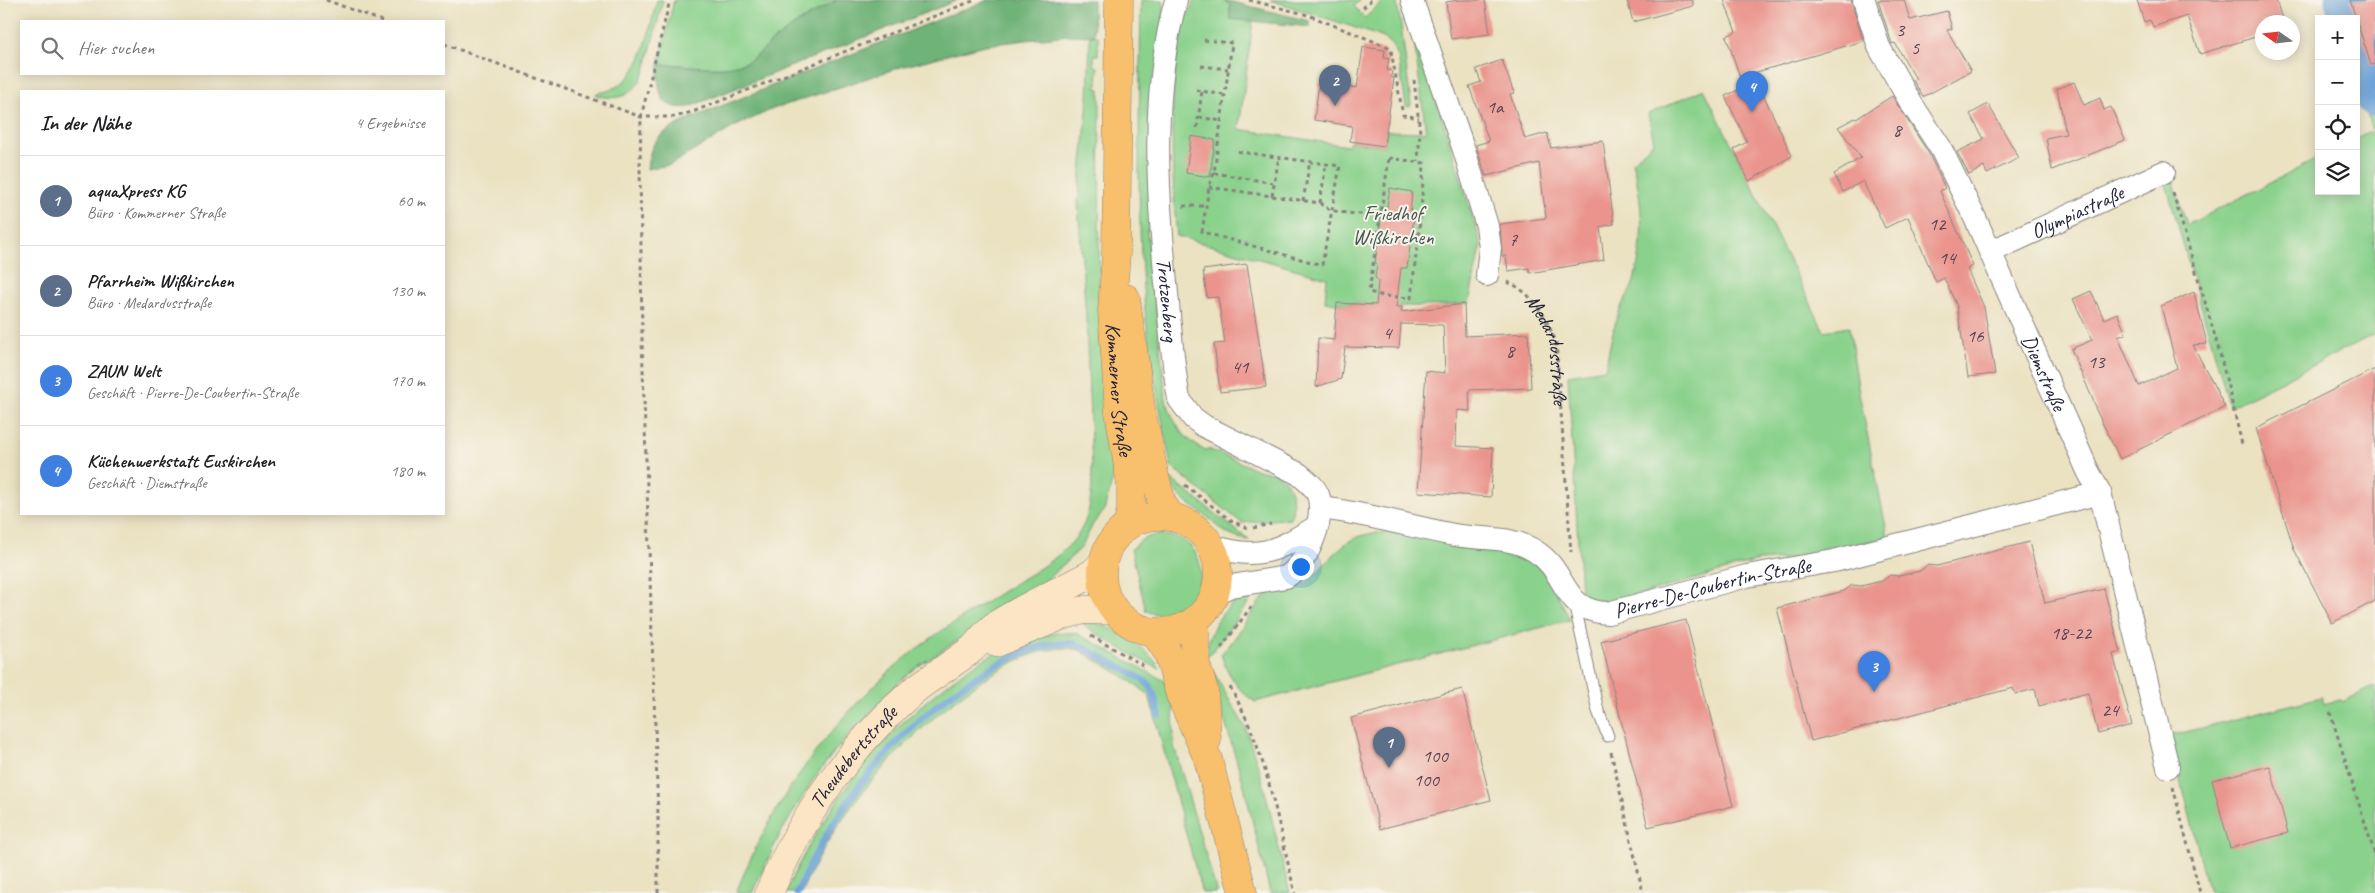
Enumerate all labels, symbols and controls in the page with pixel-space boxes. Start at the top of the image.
north arrow [2255,15,2300,60]
map controls [2315,15,2360,195]
button: + [2315,15,2360,60]
house number: 3 [1896,18,1906,42]
search box [20,20,445,75]
icon: search [38,34,66,62]
text: Hier suchen [78,36,154,60]
house number: 5 [1911,36,1921,60]
button: − [2315,60,2360,105]
pin: 2 [1319,65,1351,106]
pin: 4 [1736,71,1768,112]
house number: 1a [1487,95,1505,119]
button: locate [2315,105,2360,150]
text: In der Nähe [40,110,130,136]
text: 4 Ergebnisse [356,113,425,133]
house number: 8 [1893,118,1904,142]
button: layers [2315,150,2360,195]
street label: Olympiastraße [2027,178,2130,244]
text: aquaXpress KG [87,179,185,203]
text: 1 [52,191,60,211]
text: 60 m [398,191,425,211]
park label: Friedhof Wißkirchen [1352,200,1434,250]
text: Büro · Kommerner Straße [87,203,225,223]
house number: 12 [1928,212,1947,236]
house number: 7 [1509,228,1519,252]
house number: 14 [1938,246,1958,270]
street label: Trotzenberg [1151,257,1185,345]
text: Pfarrheim Wißkirchen [87,269,234,293]
text: 2 [52,281,60,301]
text: 130 m [391,281,425,301]
street label: Medardusstraße [1520,289,1574,408]
text: Büro · Medardusstraße [87,293,211,313]
house number: 4 [1383,321,1394,345]
street label: Kommerner Straße [1100,322,1139,460]
house number: 16 [1966,324,1985,348]
street label: Diemstraße [2016,331,2073,417]
house number: 8 [1506,339,1517,363]
house number: 13 [2087,350,2106,374]
house number: 41 [1231,355,1250,379]
text: ZAUN Welt [87,359,160,383]
text: 3 [52,371,60,391]
text: 170 m [391,371,425,391]
text: Geschäft · Pierre-De-Coubertin-Straße [87,383,298,403]
text: Küchenwerkstatt Euskirchen [87,449,275,473]
text: 4 [52,461,60,481]
text: 180 m [391,461,425,481]
text: Geschäft · Diemstraße [87,473,207,493]
street label: Pierre-De-Coubertin-Straße [1611,552,1815,624]
your location [1288,554,1314,580]
house number: 18-22 [2051,621,2093,645]
pin: 3 [1858,651,1890,692]
street label: Theudebertstraße [804,698,904,813]
house number: 24 [2101,698,2121,722]
pin: 1 [1373,727,1405,768]
house number: 100 [1422,744,1449,768]
house number: 100 [1413,768,1440,792]

